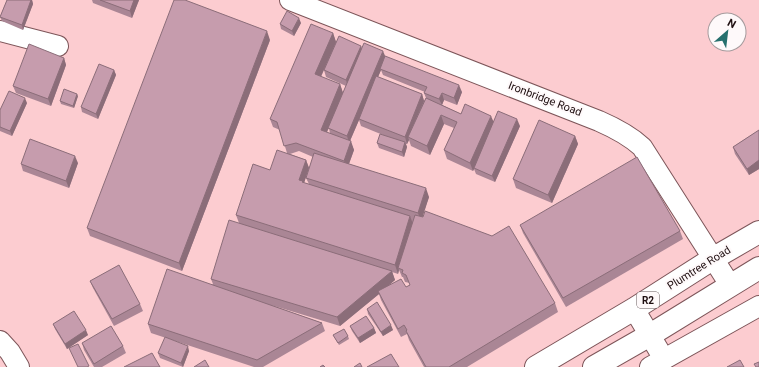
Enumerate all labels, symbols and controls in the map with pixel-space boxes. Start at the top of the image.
north arrow [707,12,747,52]
text: N [725,16,738,31]
street label: Ironbridge Road [506,79,584,119]
street label: Plumtree Road [665,243,733,293]
road number: R2 [637,292,659,308]

